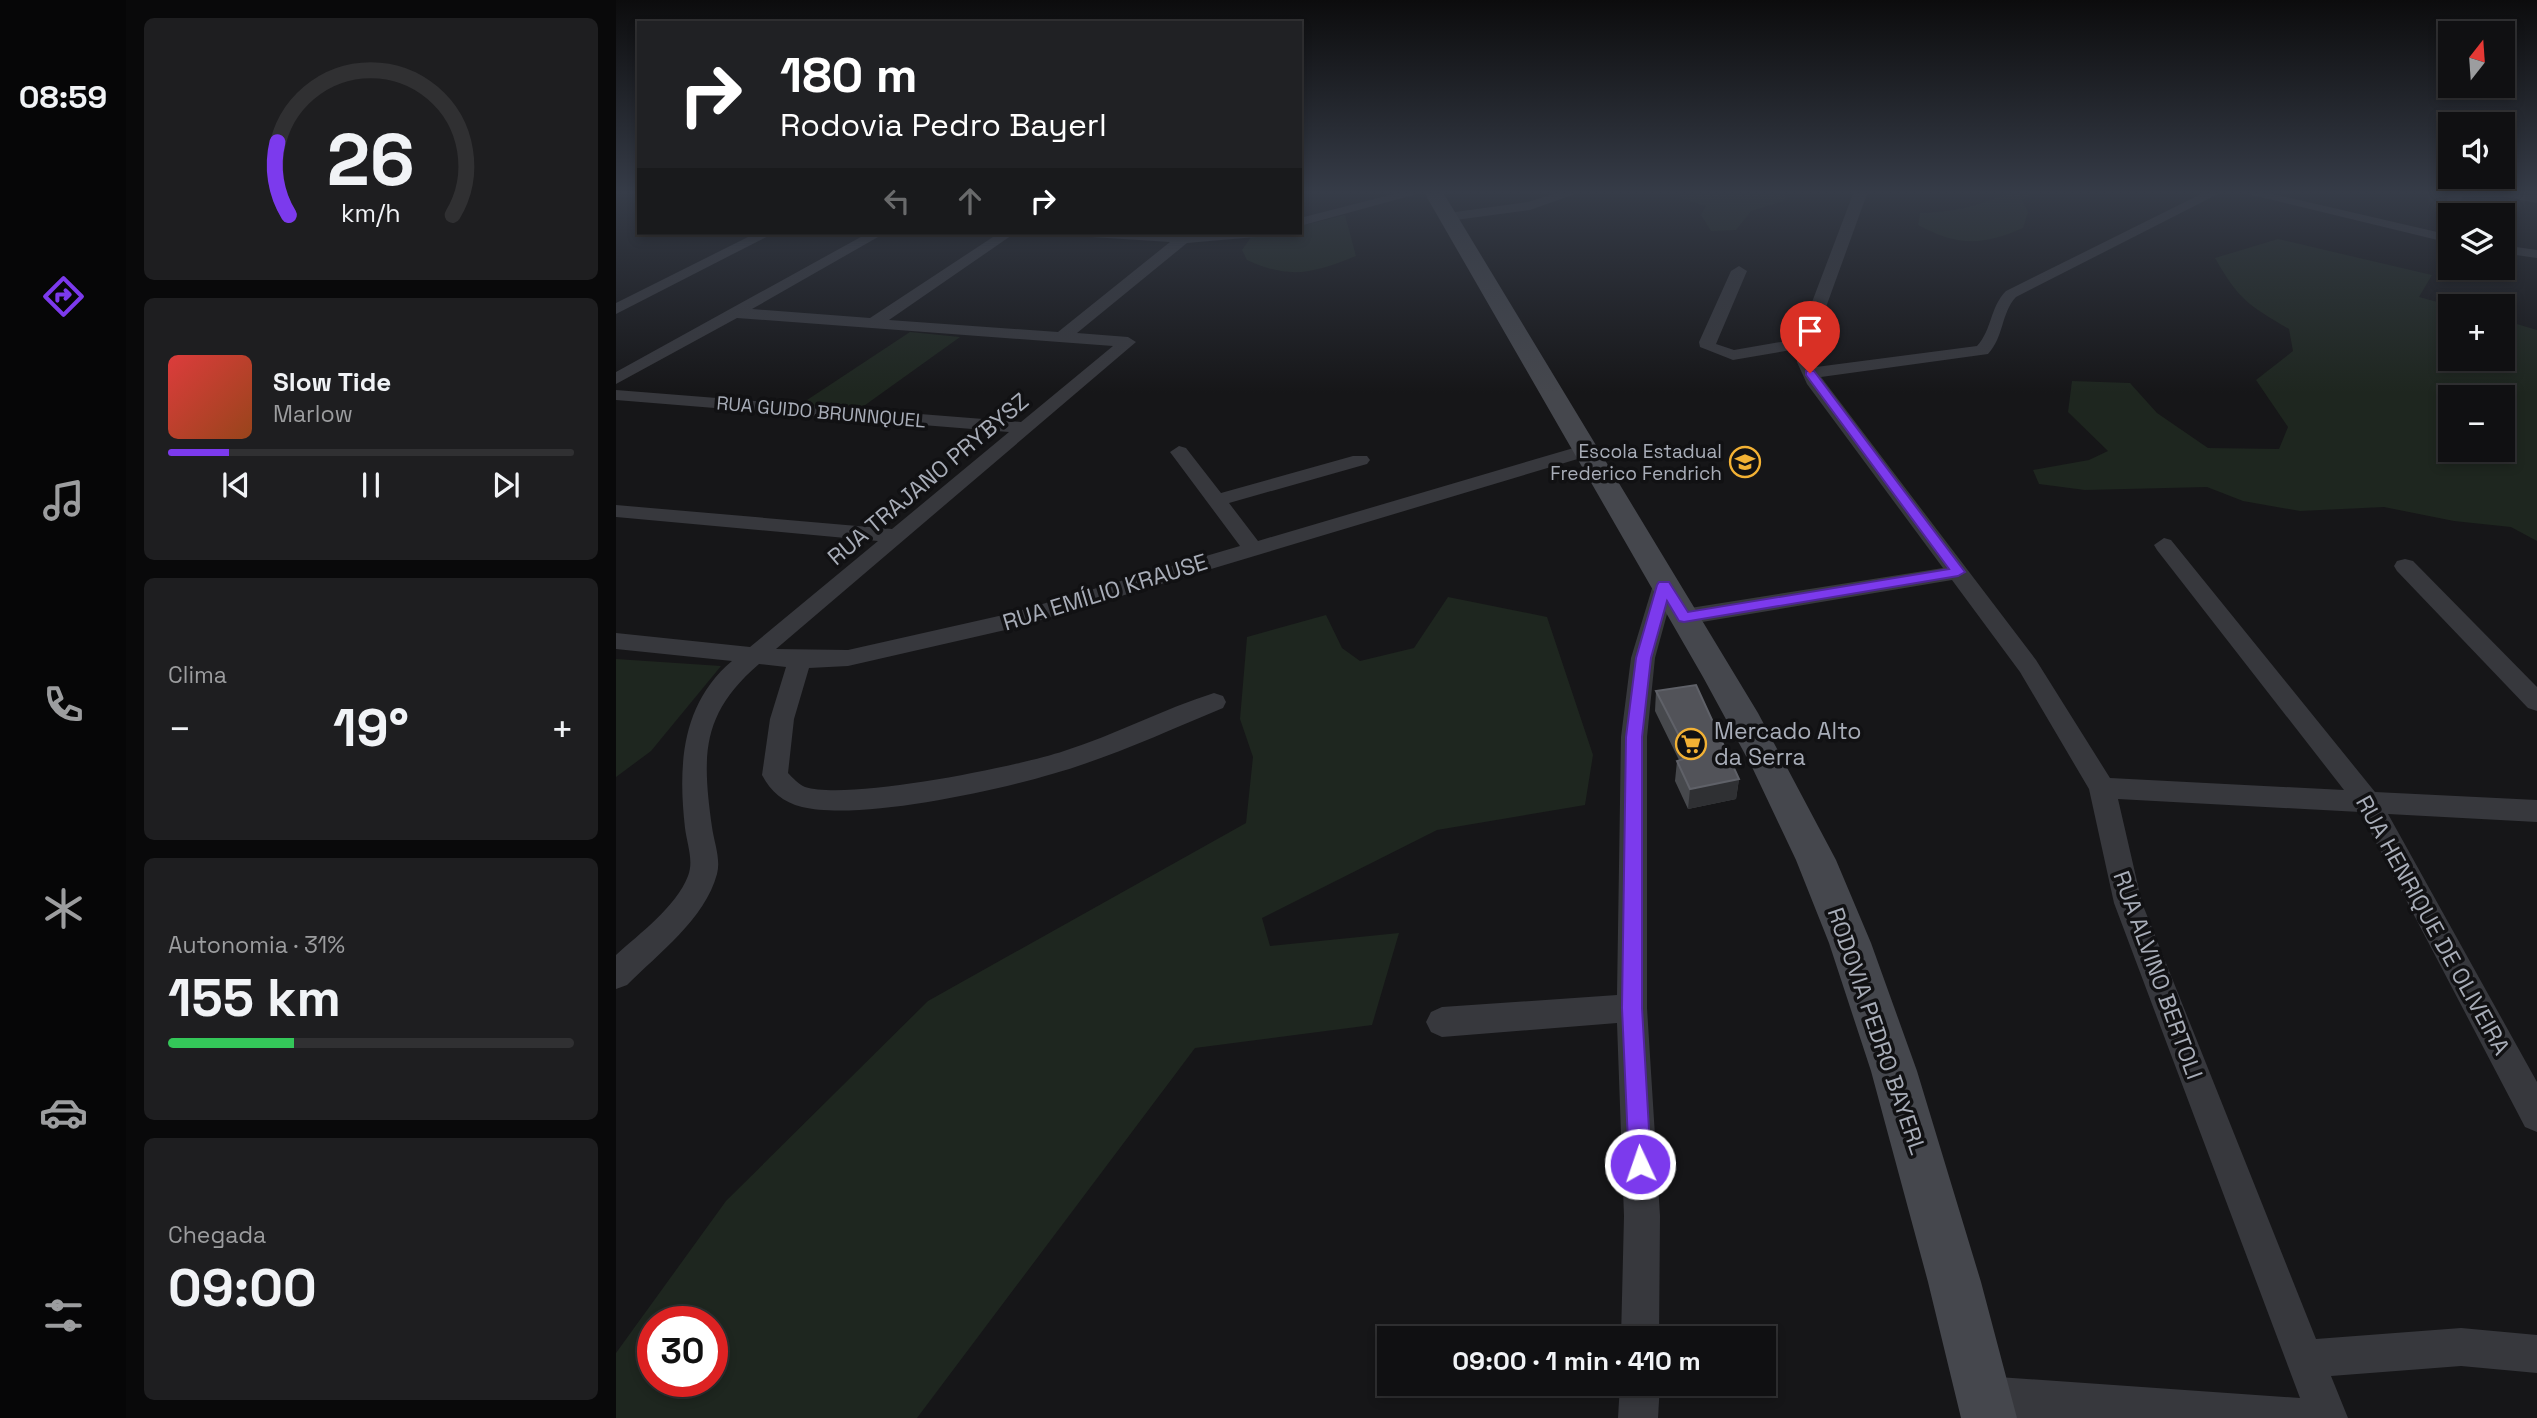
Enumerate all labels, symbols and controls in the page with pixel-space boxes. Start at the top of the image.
north arrow [2438,21,2515,98]
map controls [2438,21,2515,462]
text: 180 m [780,44,918,106]
icon: right [665,49,756,140]
text: 08:59 [19,77,107,117]
text: Rodovia Pedro Bayerl [780,105,1107,145]
button: sound [2438,112,2515,189]
text: 26 [327,113,415,206]
icon: left [878,182,916,220]
icon: ahead [951,182,989,220]
icon: right [1024,182,1062,220]
text: km/h [341,197,401,229]
button: layers [2438,203,2515,280]
icon: directions [39,272,88,321]
button: + [2438,294,2515,371]
pin [1780,301,1840,373]
icon: arrive [1791,312,1829,350]
text: Slow Tide [273,365,391,399]
button: − [2438,385,2515,462]
street label: RUA TRAJANO PRYBYSZ [821,386,1035,572]
street label: RUA GUIDO BRUNNQUEL [715,390,927,434]
text: Marlow [273,399,353,429]
place label: Escola Estadual Frederico Fendrich [1550,439,1722,486]
school or university icon: Escola Estadual Frederico Fendrich [1728,445,1762,479]
icon: previous [217,466,255,504]
icon: pause [352,466,390,504]
icon: next [487,466,525,504]
icon: music [39,476,88,525]
street label: RUA EMÍLIO KRAUSE [999,547,1211,637]
text: Clima [168,660,227,690]
icon: phone [39,680,88,729]
text: 19° [333,695,409,761]
text: − [168,705,192,753]
text: + [550,705,574,753]
place label: Mercado Alto da Serra [1714,716,1862,772]
supermarket icon: Mercado Alto da Serra [1674,727,1708,761]
street label: RUA HENRIQUE DE OLIVEIRA [2349,790,2517,1060]
street label: RUA ALVINO BERTOLI [2106,867,2210,1083]
icon: climate [39,884,88,933]
street label: RODOVIA PEDRO BAYERL [1821,904,1933,1158]
text: Autonomia · 31% [168,930,345,960]
text: 155 km [168,965,341,1031]
icon: car [39,1088,88,1137]
position arrow [1603,1127,1677,1201]
text: Chegada [168,1220,266,1250]
text: 09:00 [168,1255,317,1321]
icon: filters [39,1291,88,1340]
speed limit sign: 30 [637,1306,728,1397]
text: 09:00 · 1 min · 410 m [1452,1344,1701,1378]

